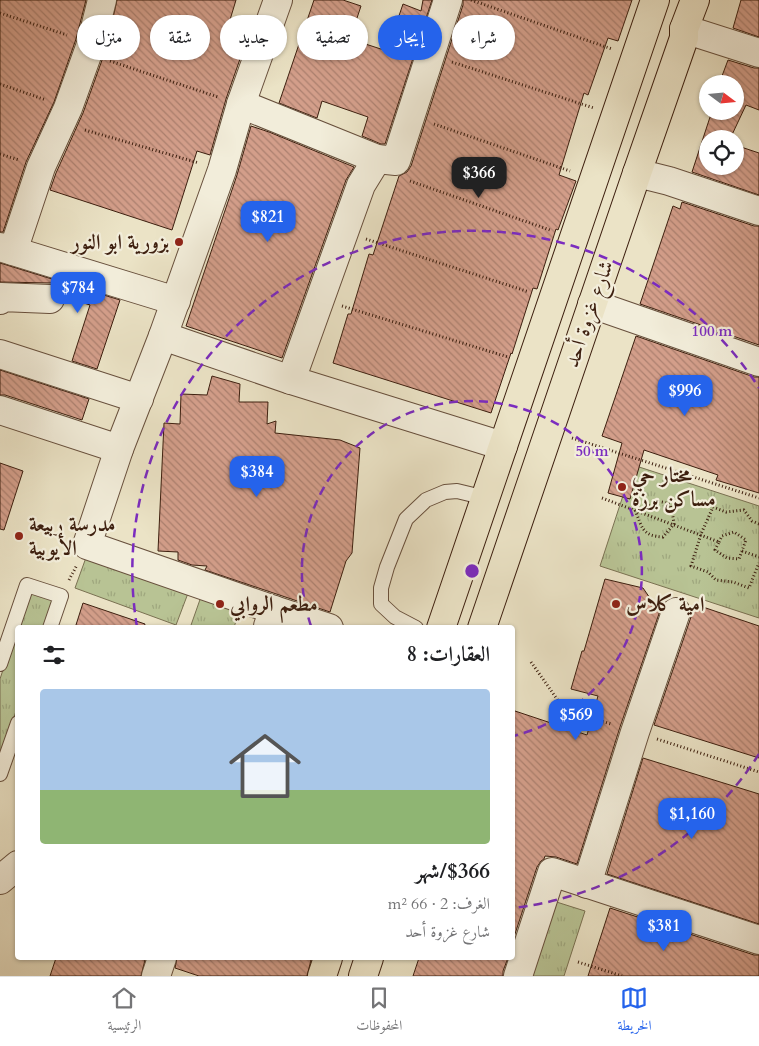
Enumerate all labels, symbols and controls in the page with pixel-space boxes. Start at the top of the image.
chip: منزل [77,15,140,60]
chip: شقة [150,15,210,60]
chip: جديد [220,15,287,60]
chip: تصفية [297,15,368,60]
chip: إيجار [378,15,442,60]
chip: شراء [452,15,515,60]
north arrow [699,75,744,120]
map controls [699,75,744,175]
button: locate [699,130,744,175]
pin: $366 [449,156,509,199]
text: $366 [463,162,495,184]
pin: $821 [238,200,298,243]
text: $821 [252,206,284,228]
place label: بزورية ابو النور [70,228,169,257]
marker: بزورية ابو النور [173,236,185,248]
street label: شارع غزوة أحد [556,256,624,372]
pin: $784 [48,272,108,314]
text: $784 [62,277,94,299]
text: 100 m [692,321,733,341]
pin: $996 [655,374,715,417]
text: $996 [669,380,701,402]
text: 50 m [575,441,609,461]
pin: $384 [227,456,287,498]
text: $384 [241,461,273,483]
place label: مختار حي مساكن برزة [631,461,716,514]
marker: مختار حي مساكن برزة [616,481,628,493]
place label: مدرسة ربيعة الأيوبية [29,510,115,563]
marker: مدرسة ربيعة الأيوبية [13,530,25,542]
centre of rings [463,562,481,580]
place label: مطعم الروابي [229,590,318,623]
place label: امية كلاس [626,590,705,619]
marker: مطعم الروابي [214,598,226,610]
marker: امية كلاس [610,598,622,610]
text: العقارات: 8 [406,640,490,669]
icon: filters [40,641,68,669]
pin: $569 [546,698,606,741]
text: $569 [560,704,592,726]
icon: home [220,721,310,811]
pin: $1,160 [651,798,733,840]
text: $1,160 [669,803,715,825]
text: $366/شهر [415,857,490,886]
text: الغرف: 2 · 66 m² [388,893,490,915]
pin: $381 [634,910,694,952]
text: $381 [648,915,680,937]
text: شارع غزوة أحد [405,921,490,943]
tab: الرئيسية [108,984,141,1039]
tab: المحفوظات [356,984,402,1039]
tab: الخريطة [617,984,651,1039]

